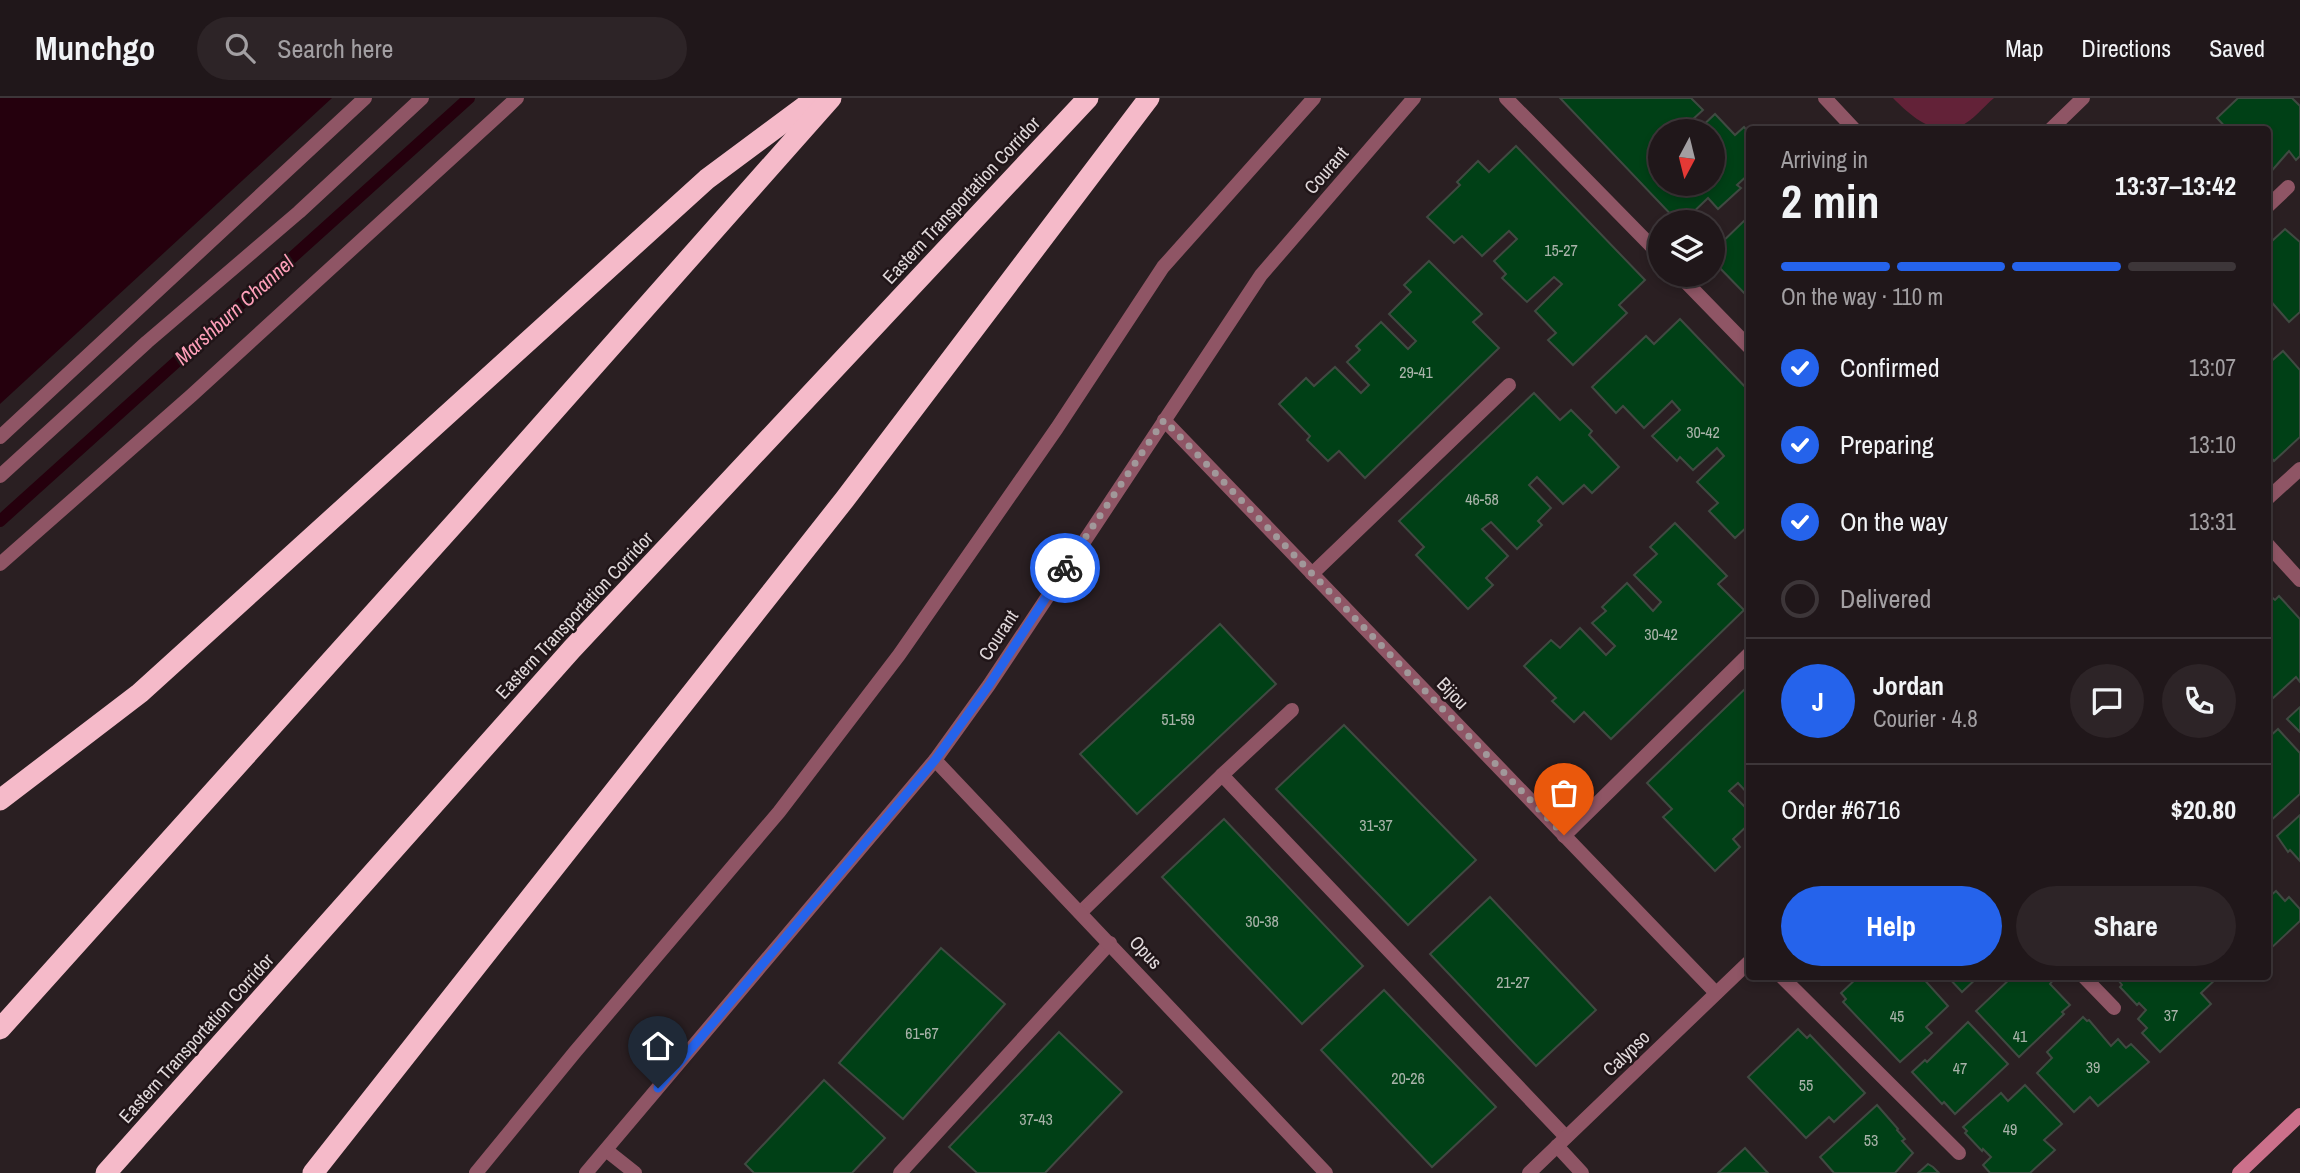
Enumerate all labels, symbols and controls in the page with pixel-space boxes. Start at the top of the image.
search box [197,17,687,80]
text: Munchgo [35,26,155,70]
icon: search [221,29,259,67]
text: Search here [277,31,393,66]
text: Map [2005,32,2043,64]
text: Directions [2081,32,2171,64]
text: Saved [2209,32,2265,64]
street label: Eastern Transportation Corridor [876,110,1046,289]
north arrow [1648,119,1726,196]
map controls [1648,119,1725,287]
street label: Courant [1298,140,1354,199]
text: Arriving in [1781,144,1868,175]
text: 13:37–13:42 [2115,168,2236,203]
text: 2 min [1781,170,1880,232]
button: layers [1648,210,1725,287]
house number: 15-27 [1544,239,1578,261]
water label: Marshburn Channel [168,248,301,371]
text: On the way · 110 m [1781,281,1943,312]
icon: check [1781,349,1819,387]
text: Confirmed [1840,350,1940,385]
text: 13:07 [2189,352,2236,383]
house number: 29-41 [1399,361,1433,383]
house number: 30-42 [1686,421,1720,443]
icon: check [1781,426,1819,464]
text: Preparing [1840,427,1934,462]
text: 13:10 [2189,429,2236,460]
house number: 46-58 [1465,488,1499,510]
icon: check [1781,503,1819,541]
text: On the way [1840,504,1948,539]
text: 13:31 [2189,506,2236,537]
street label: Eastern Transportation Corridor [489,525,659,704]
courier [1030,533,1100,603]
icon: bike [1046,549,1084,587]
text: Delivered [1840,581,1931,616]
street label: Courant [972,604,1024,665]
house number: 30-42 [1644,623,1678,645]
button: chat [2070,664,2144,738]
button: phone [2162,664,2236,738]
text: Jordan [1873,668,1944,703]
street label: Bijou [1431,671,1475,715]
text: J [1812,684,1824,719]
text: Courier · 4.8 [1873,703,1978,734]
house number: 51-59 [1161,708,1195,730]
pin [1534,763,1594,835]
icon: bag [1545,774,1583,812]
text: Order #6716 [1781,792,1901,827]
text: $20.80 [2171,792,2236,827]
house number: 31-37 [1359,814,1393,836]
button: Help [1781,886,2002,966]
button: Share [2016,886,2236,966]
house number: 30-38 [1245,910,1279,932]
street label: Opus [1124,930,1168,975]
street label: Eastern Transportation Corridor [113,947,280,1128]
house number: 21-27 [1496,971,1530,993]
house number: 37 [2164,1004,2178,1026]
house number: 45 [1890,1005,1904,1027]
pin [628,1016,688,1088]
house number: 61-67 [905,1022,939,1044]
street label: Calypso [1597,1024,1655,1082]
house number: 41 [2013,1025,2028,1047]
icon: home [639,1027,677,1065]
house number: 39 [2086,1056,2100,1078]
house number: 47 [1953,1057,1967,1079]
house number: 20-26 [1391,1067,1425,1089]
house number: 55 [1799,1074,1813,1096]
house number: 37-43 [1019,1108,1053,1130]
house number: 49 [2003,1118,2017,1140]
house number: 53 [1864,1129,1878,1151]

